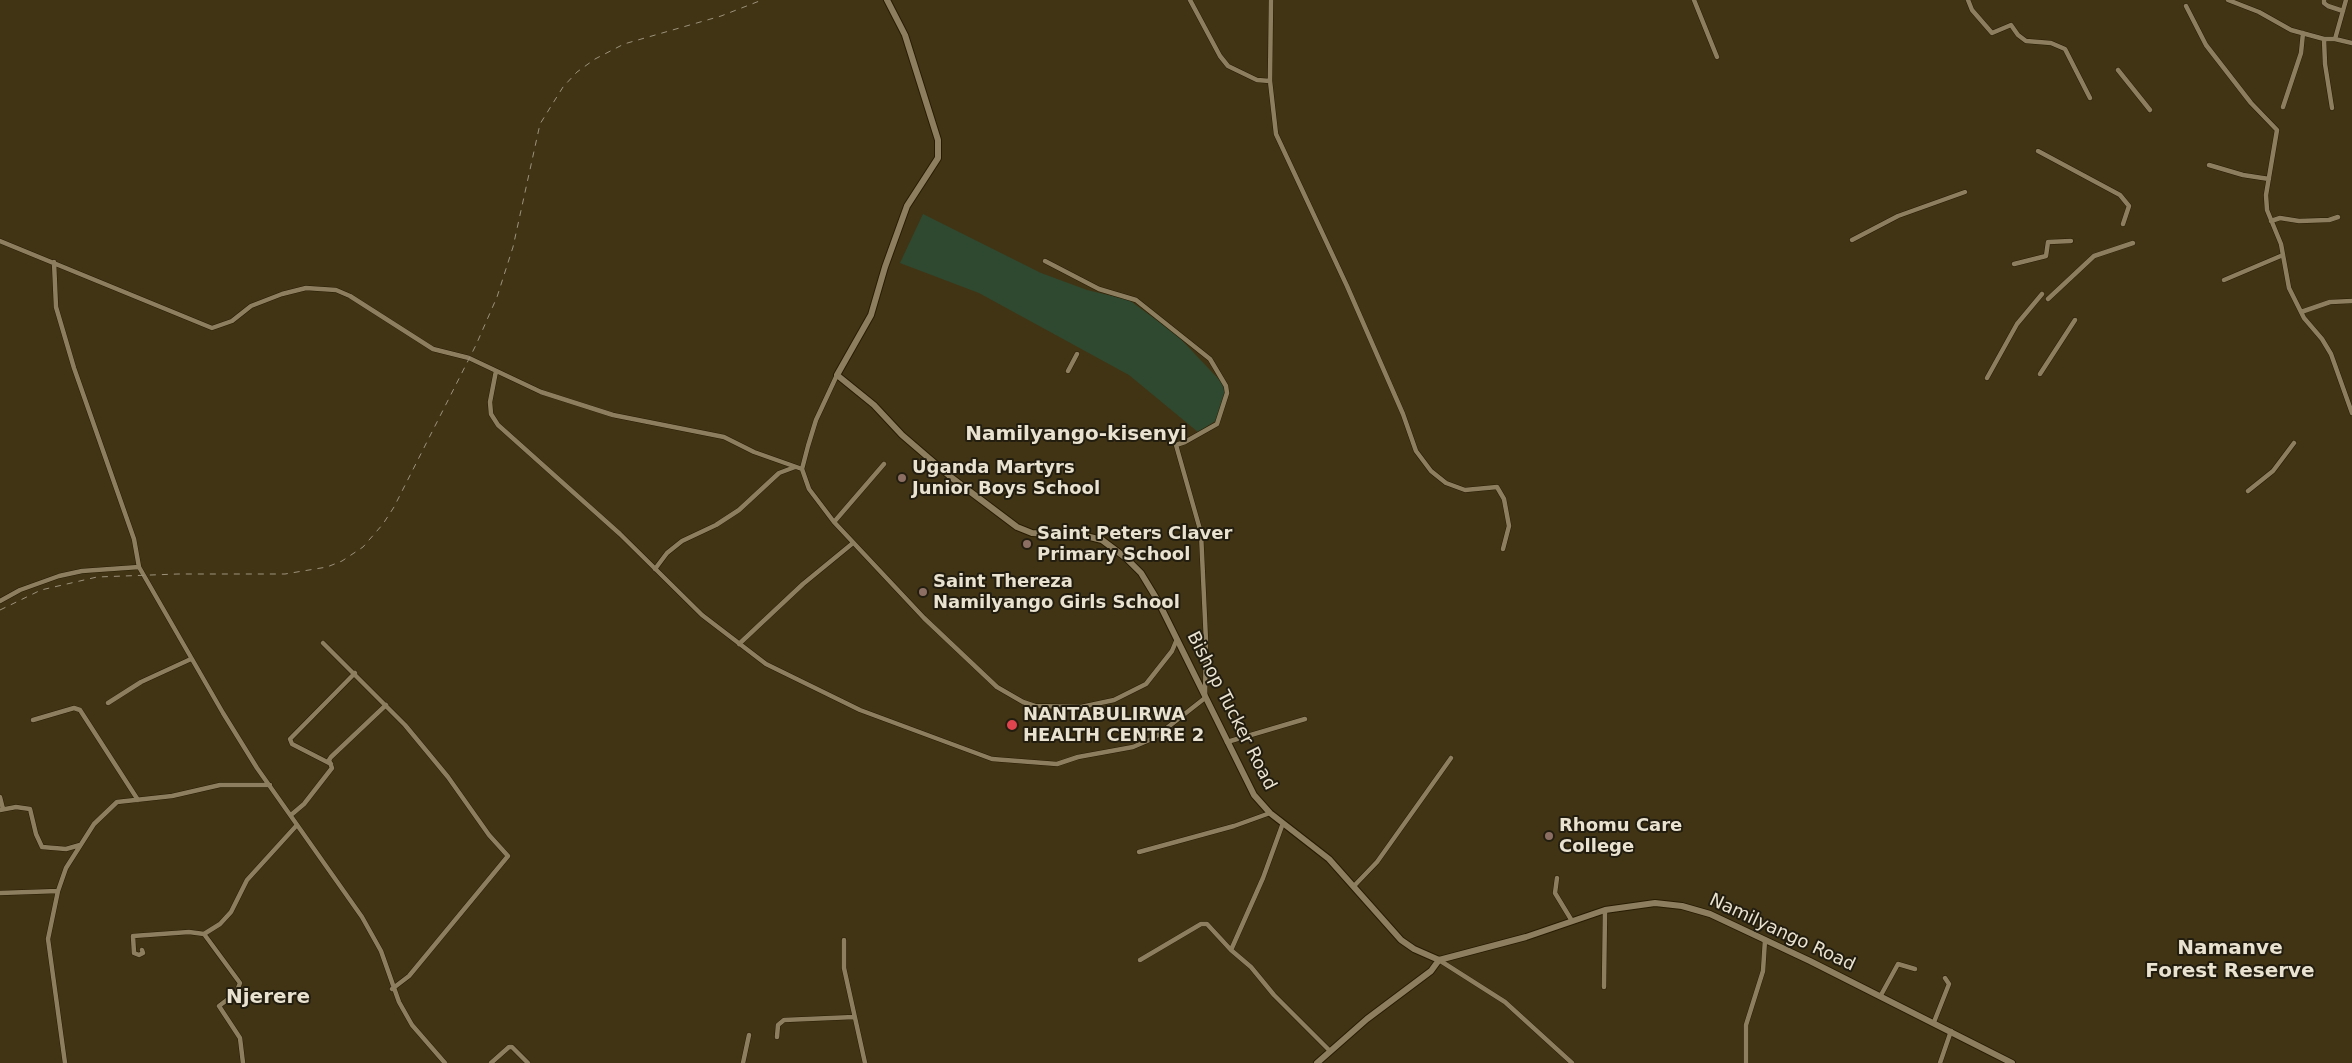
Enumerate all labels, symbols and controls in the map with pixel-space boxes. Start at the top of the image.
district label: Namilyango-kisenyi [965,423,1187,447]
place label: Uganda Martyrs Junior Boys School [912,457,1100,499]
marker: Uganda Martyrs Junior Boys School [896,472,908,484]
place label: Saint Peters Claver Primary School [1037,523,1232,566]
marker: Saint Peters Claver Primary School [1021,538,1033,550]
place label: Saint Thereza Namilyango Girls School [933,571,1180,614]
marker: Saint Thereza Namilyango Girls School [917,586,929,598]
street label: Bishop Tucker Road [1182,628,1280,794]
place label: NANTABULIRWA HEALTH CENTRE 2 [1023,704,1204,746]
marker: NANTABULIRWA HEALTH CENTRE 2 [1005,718,1019,732]
place label: Rhomu Care College [1559,815,1682,858]
marker: Rhomu Care College [1543,830,1555,842]
street label: Namilyango Road [1706,890,1858,976]
district label: Namanve Forest Reserve [2145,937,2315,984]
district label: Njerere [226,986,310,1010]

